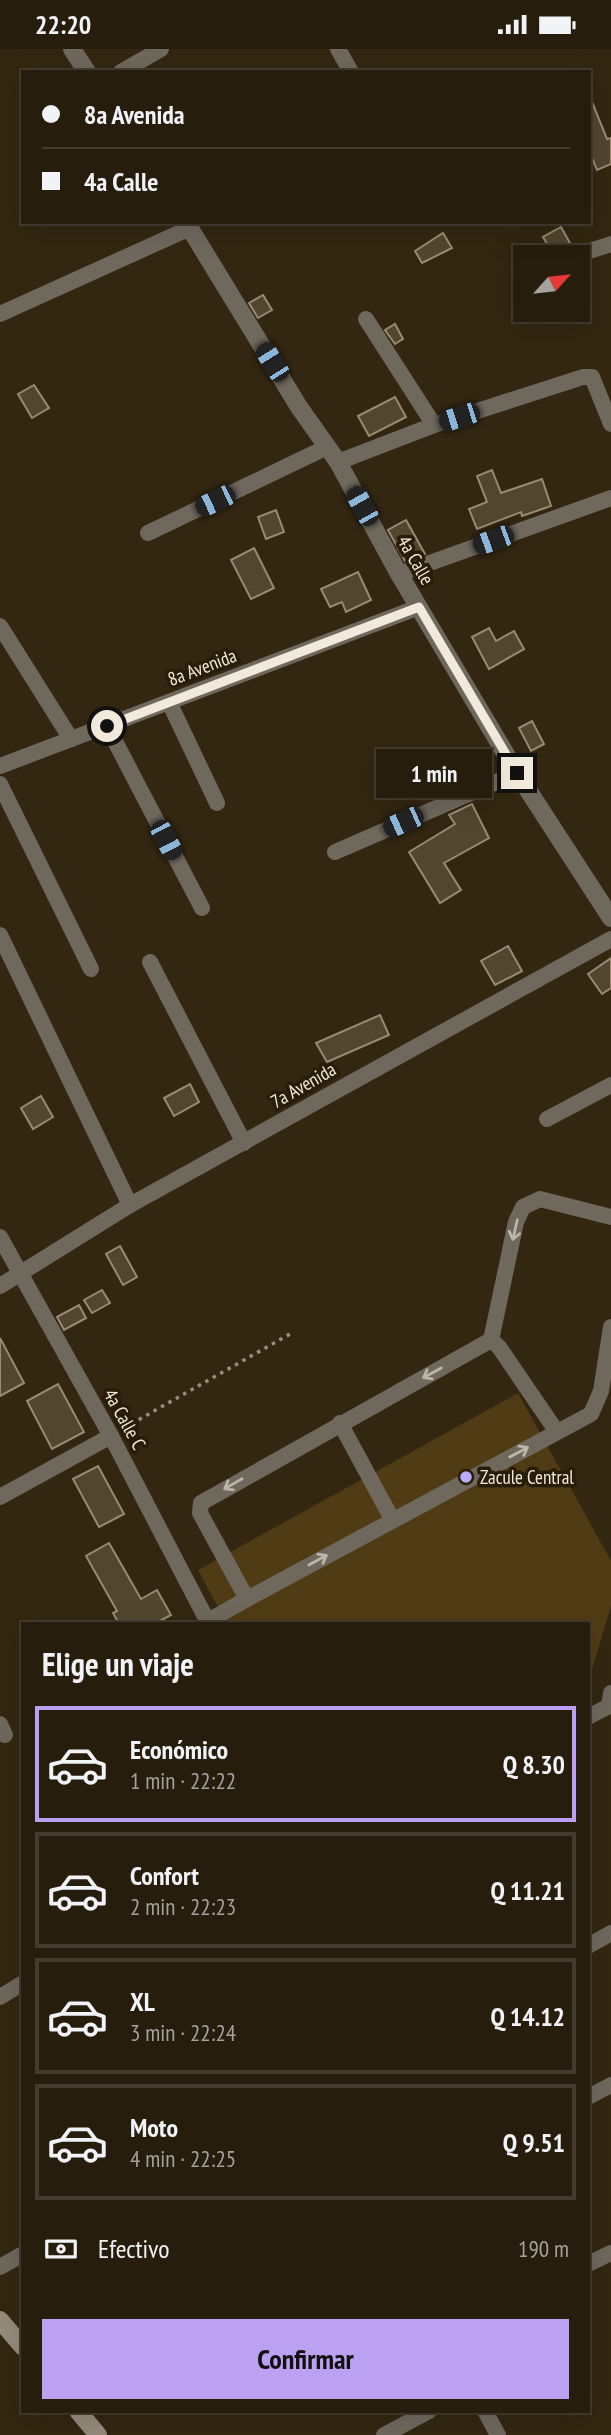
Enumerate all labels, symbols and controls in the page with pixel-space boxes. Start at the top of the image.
text: 22:20 [35,8,91,41]
text: 8a Avenida [84,98,185,131]
text: 4a Calle [84,165,158,198]
north arrow [513,245,590,322]
map controls [513,245,590,322]
car [252,339,293,385]
car [436,401,483,433]
car [192,482,239,520]
car [343,483,382,529]
car [470,523,517,557]
street label: 4a Calle [392,531,440,589]
street label: 8a Avenida [164,643,240,691]
route start [91,710,123,742]
callout: 1 min [377,749,492,797]
route end [501,757,533,789]
text: 1 min [411,759,457,788]
car [380,804,427,840]
car [147,817,186,863]
street label: 7a Avenida [266,1057,340,1113]
one-way arrow [508,1219,521,1241]
one-way arrow [422,1366,442,1380]
street label: 4a Calle C [99,1384,152,1454]
one-way arrow [508,1445,528,1459]
place label: Zacule Central [480,1465,574,1489]
marker: Zacule Central [458,1469,474,1485]
one-way arrow [224,1477,244,1491]
one-way arrow [307,1553,328,1566]
text: Elige un viaje [42,1643,194,1685]
icon: car [46,1733,109,1796]
text: Económico [130,1733,228,1766]
text: Q 8.30 [503,1748,565,1781]
text: 1 min · 22:22 [130,1766,236,1795]
icon: car [46,1859,109,1922]
text: Confort [130,1859,199,1892]
text: Q 11.21 [490,1874,565,1907]
text: 2 min · 22:23 [130,1892,236,1921]
icon: car [46,1985,109,2048]
text: XL [130,1985,155,2018]
text: Q 14.12 [490,2000,565,2033]
text: 3 min · 22:24 [130,2018,236,2047]
icon: car [46,2111,109,2174]
text: Moto [130,2111,178,2144]
text: Q 9.51 [503,2126,565,2159]
text: 4 min · 22:25 [130,2144,236,2173]
icon: cash [42,2230,80,2268]
text: Efectivo [98,2232,170,2265]
text: 190 m [518,2234,569,2263]
button: Confirmar [42,2319,569,2399]

